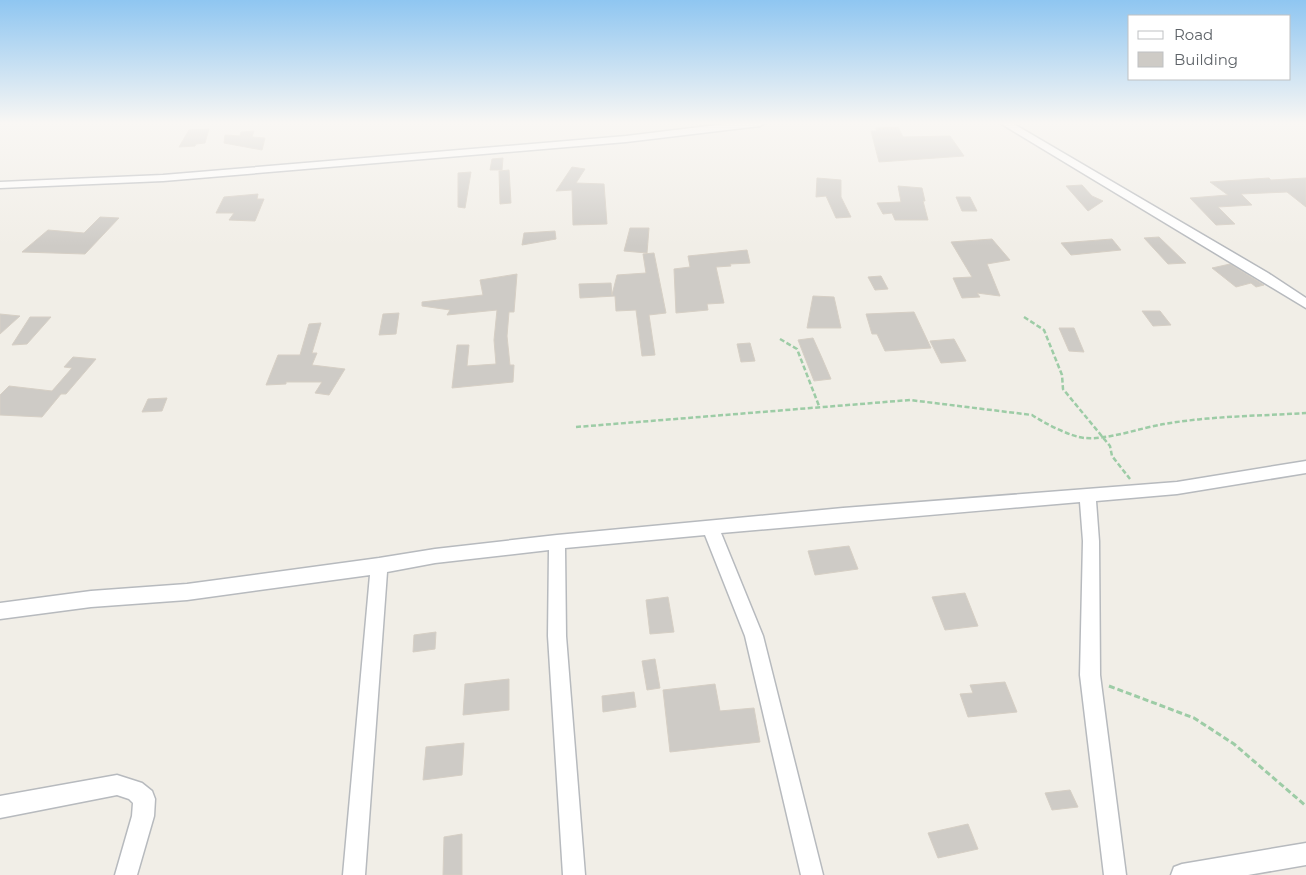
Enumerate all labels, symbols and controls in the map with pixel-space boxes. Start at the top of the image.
legend [1128,15,1291,80]
text: Road [1174,25,1213,44]
text: Building [1174,50,1238,69]

